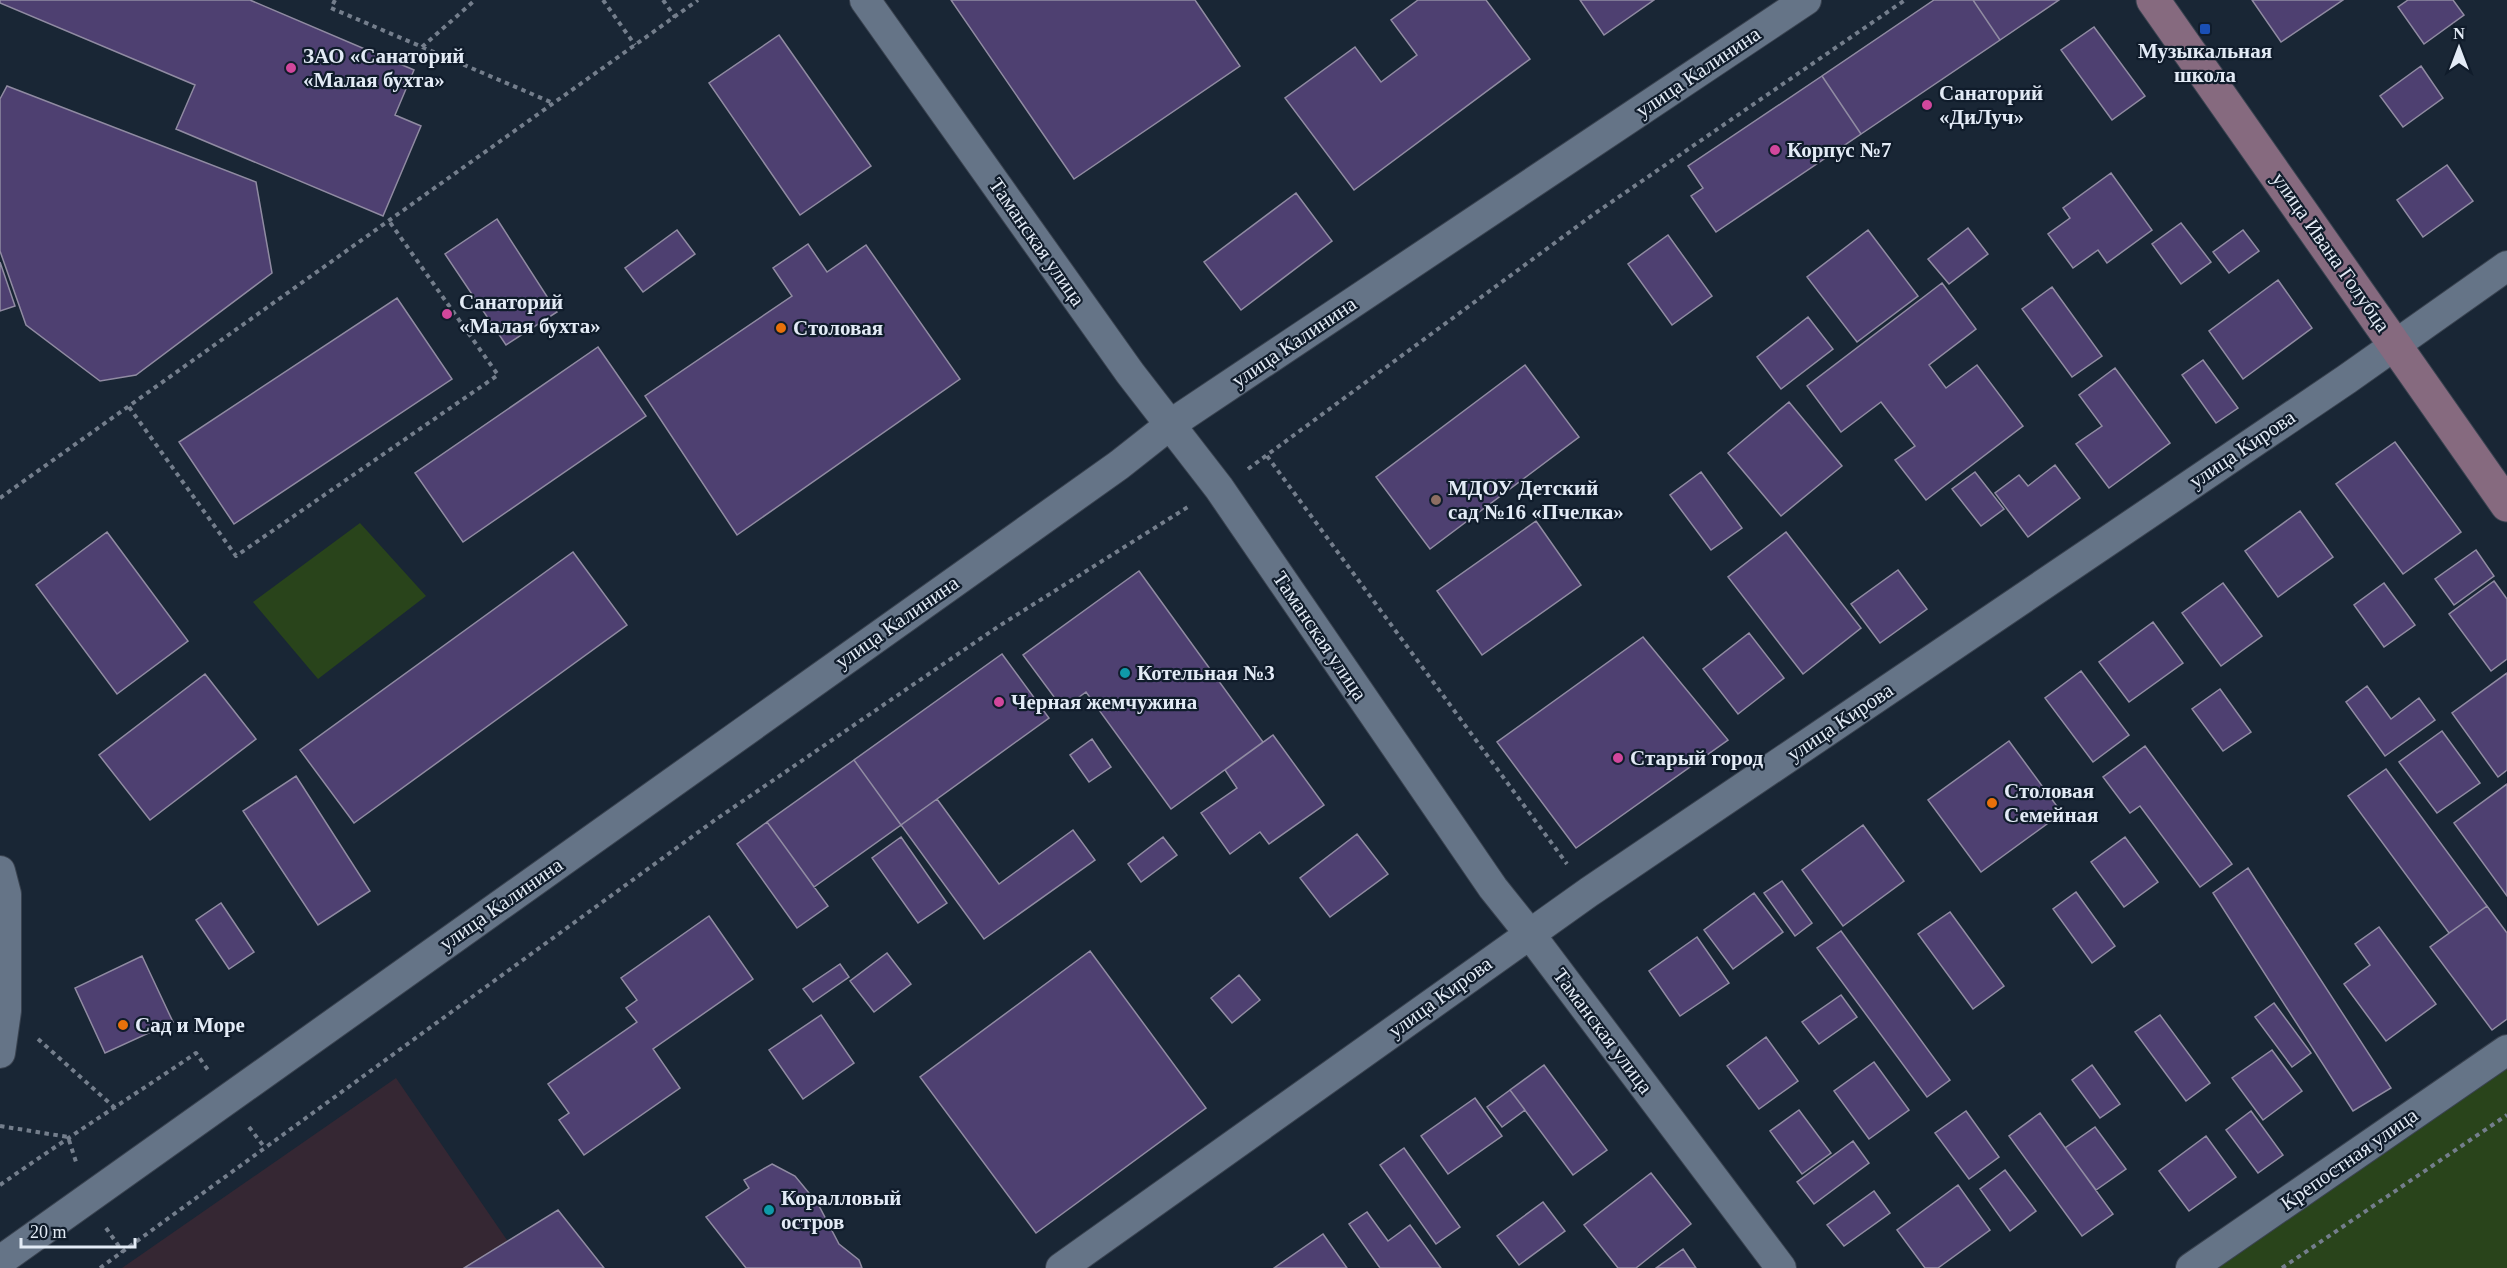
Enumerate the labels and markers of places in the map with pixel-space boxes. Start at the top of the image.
marker: Музыкальная школа [2198,22,2212,36]
place label: Музыкальная школа [2138,39,2272,87]
place label: ЗАО «Санаторий «Малая бухта» [303,44,464,92]
marker: ЗАО «Санаторий «Малая бухта» [284,61,298,75]
place label: Санаторий «ДиЛуч» [1939,81,2043,129]
marker: Санаторий «ДиЛуч» [1920,98,1934,112]
place label: Корпус №7 [1787,138,1892,162]
marker: Корпус №7 [1768,143,1782,157]
place label: Санаторий «Малая бухта» [459,290,601,338]
marker: Санаторий «Малая бухта» [440,307,454,321]
place label: Столовая [793,316,883,340]
marker: Столовая [774,321,788,335]
place label: МДОУ Детский сад №16 «Пчелка» [1448,476,1624,524]
marker: МДОУ Детский сад №16 «Пчелка» [1429,493,1443,507]
place label: Котельная №3 [1137,661,1275,685]
marker: Котельная №3 [1118,666,1132,680]
place label: Черная жемчужина [1011,690,1198,714]
marker: Черная жемчужина [992,695,1006,709]
place label: Старый город [1630,746,1763,770]
marker: Старый город [1611,751,1625,765]
place label: Столовая Семейная [2004,779,2098,827]
marker: Столовая Семейная [1985,796,1999,810]
place label: Сад и Море [135,1013,245,1037]
marker: Сад и Море [116,1018,130,1032]
place label: Коралловый остров [781,1186,901,1234]
marker: Коралловый остров [762,1203,776,1217]

